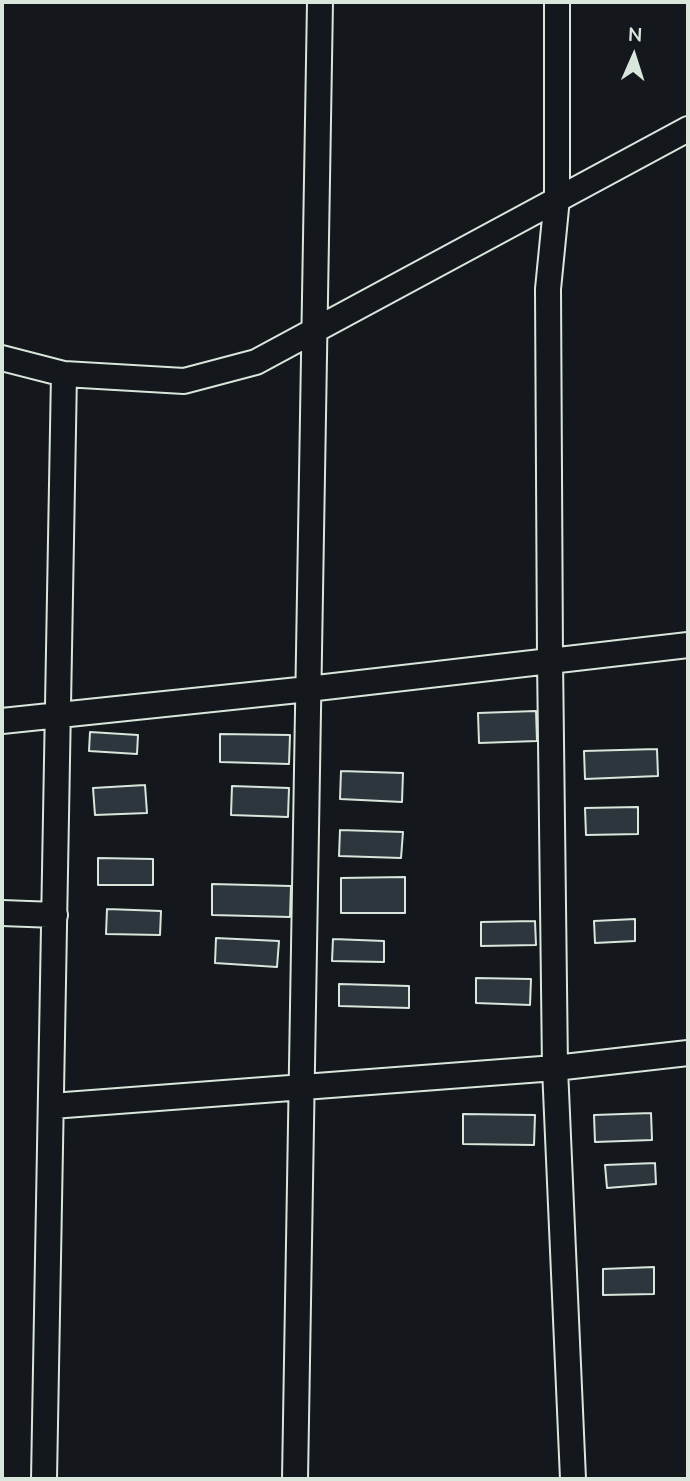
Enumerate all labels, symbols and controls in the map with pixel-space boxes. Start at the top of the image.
north arrow [599,21,669,91]
text: N [627,22,643,48]

